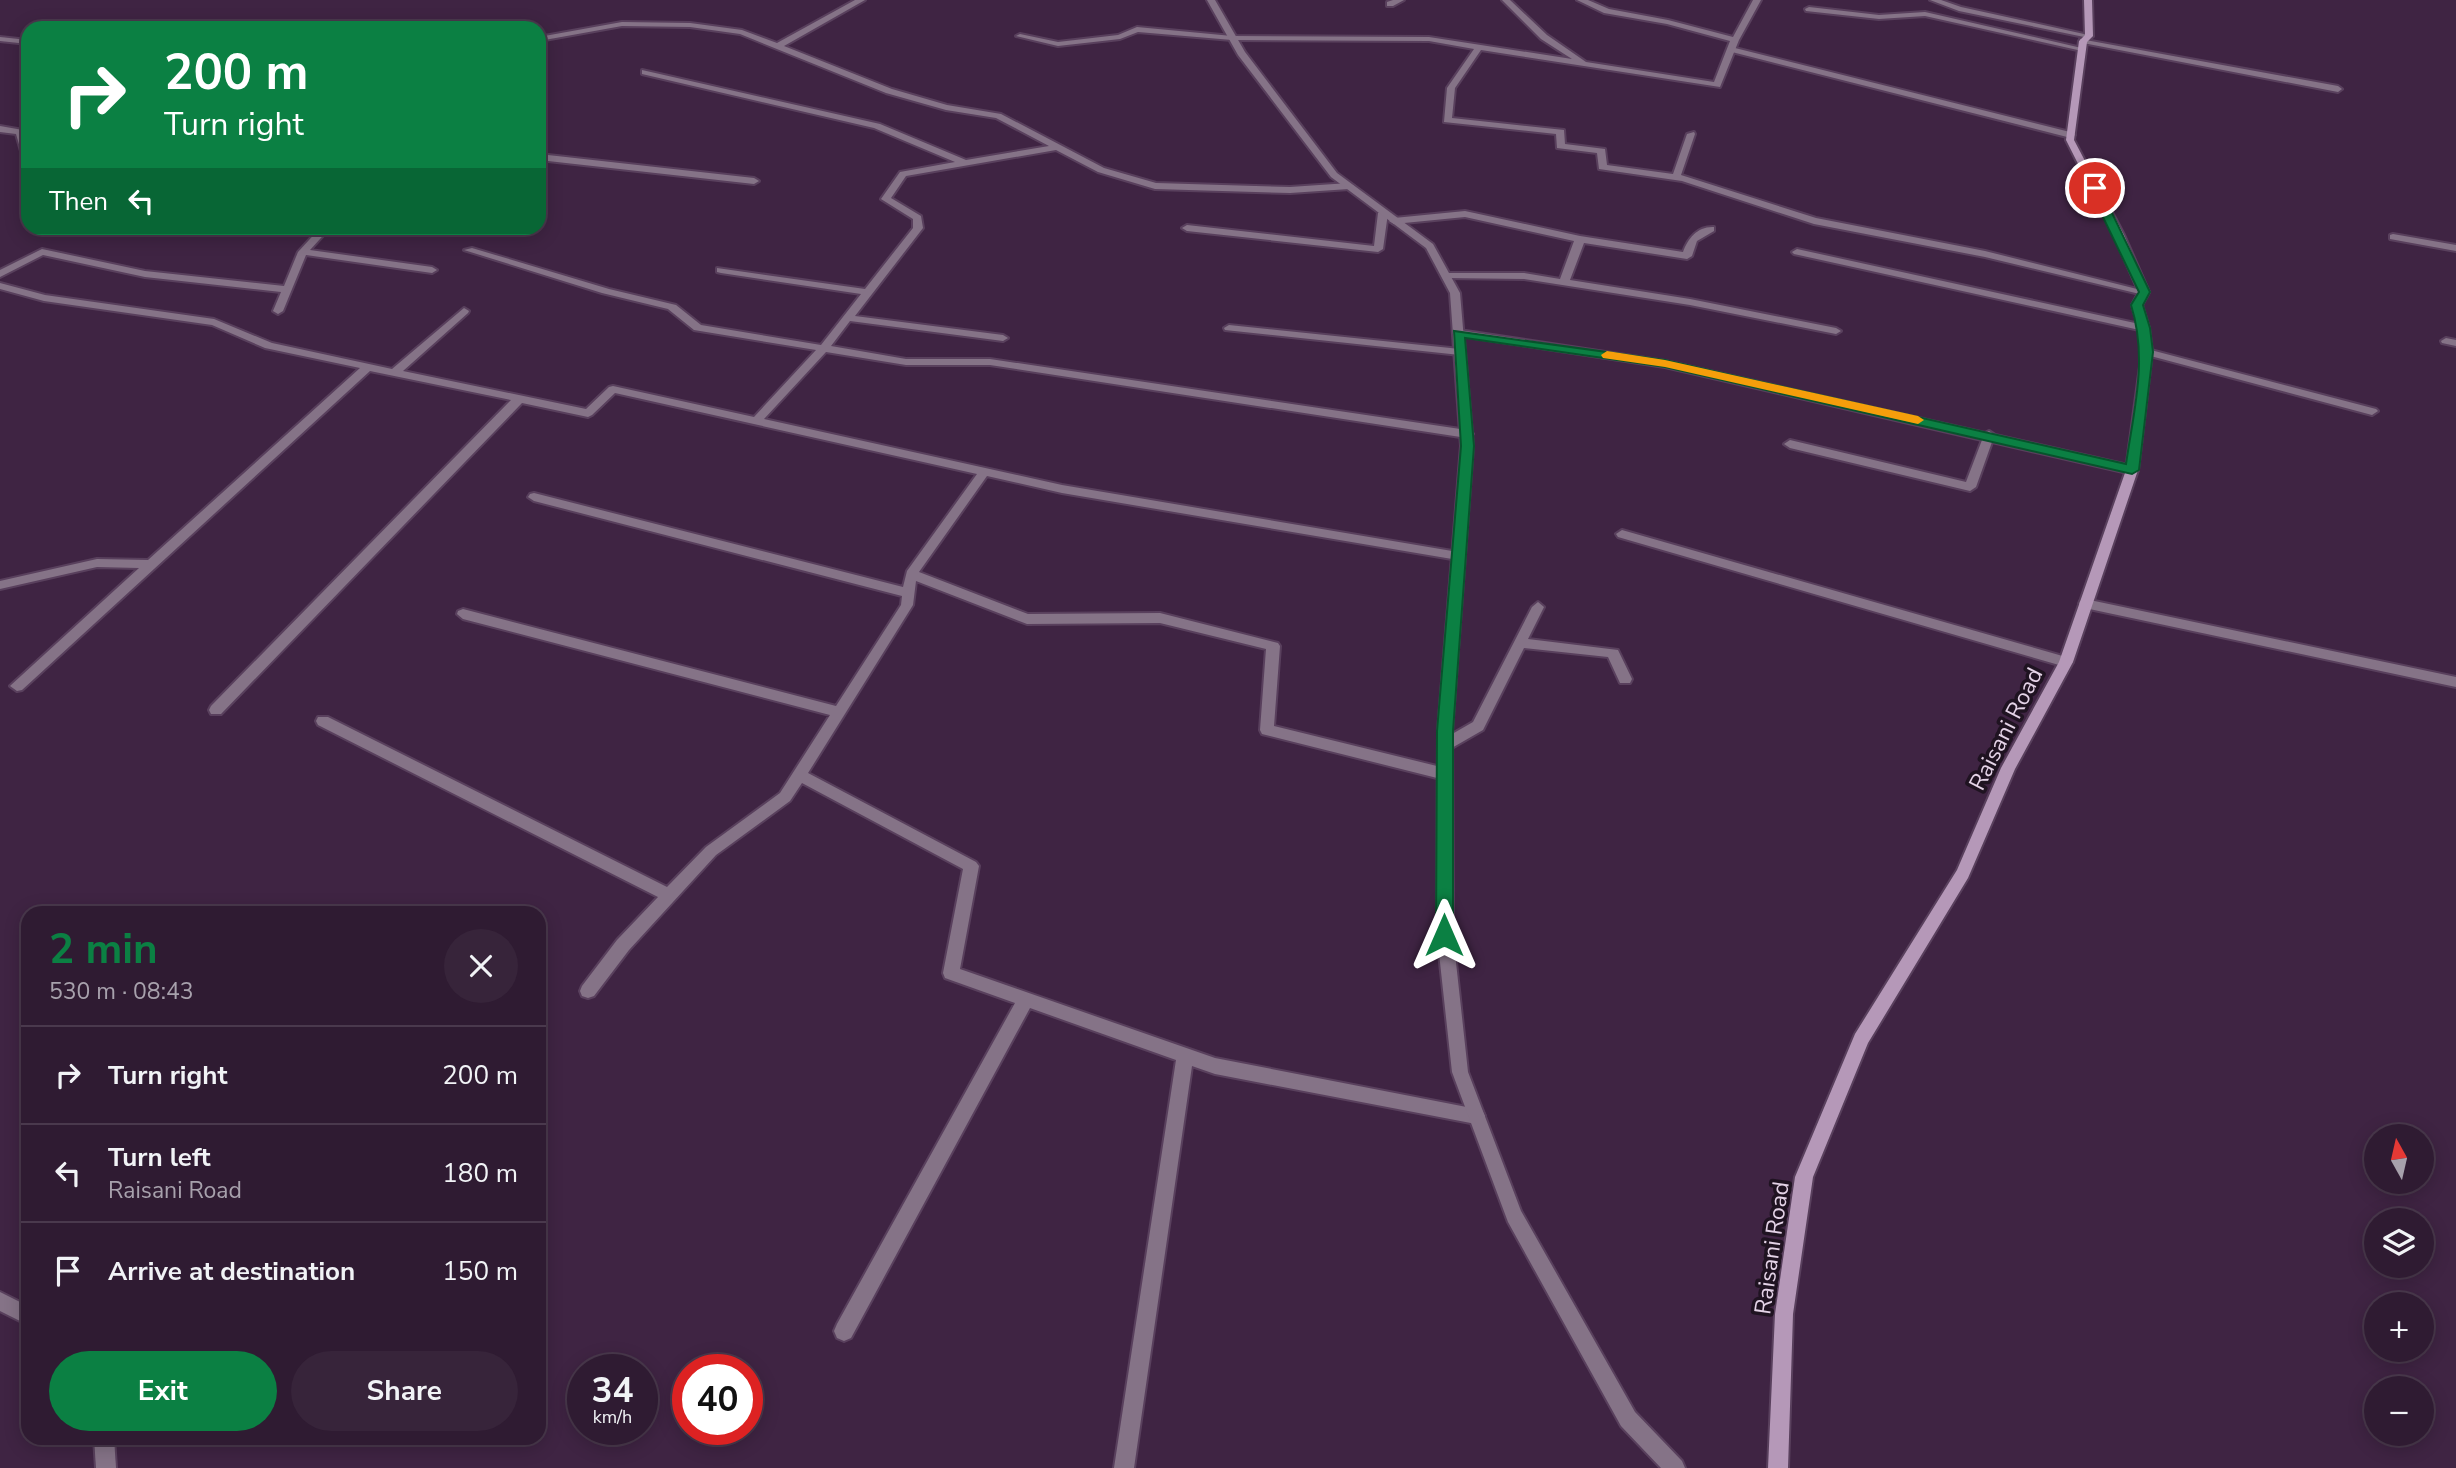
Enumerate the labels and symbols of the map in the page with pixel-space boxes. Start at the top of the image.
pin [2065,158,2125,218]
street label: Raisani Road [1962,662,2050,796]
position arrow [1407,898,1481,972]
north arrow [2364,1124,2434,1194]
street label: Raisani Road [1747,1180,1797,1316]
speed limit sign: 40 [672,1354,763,1445]

